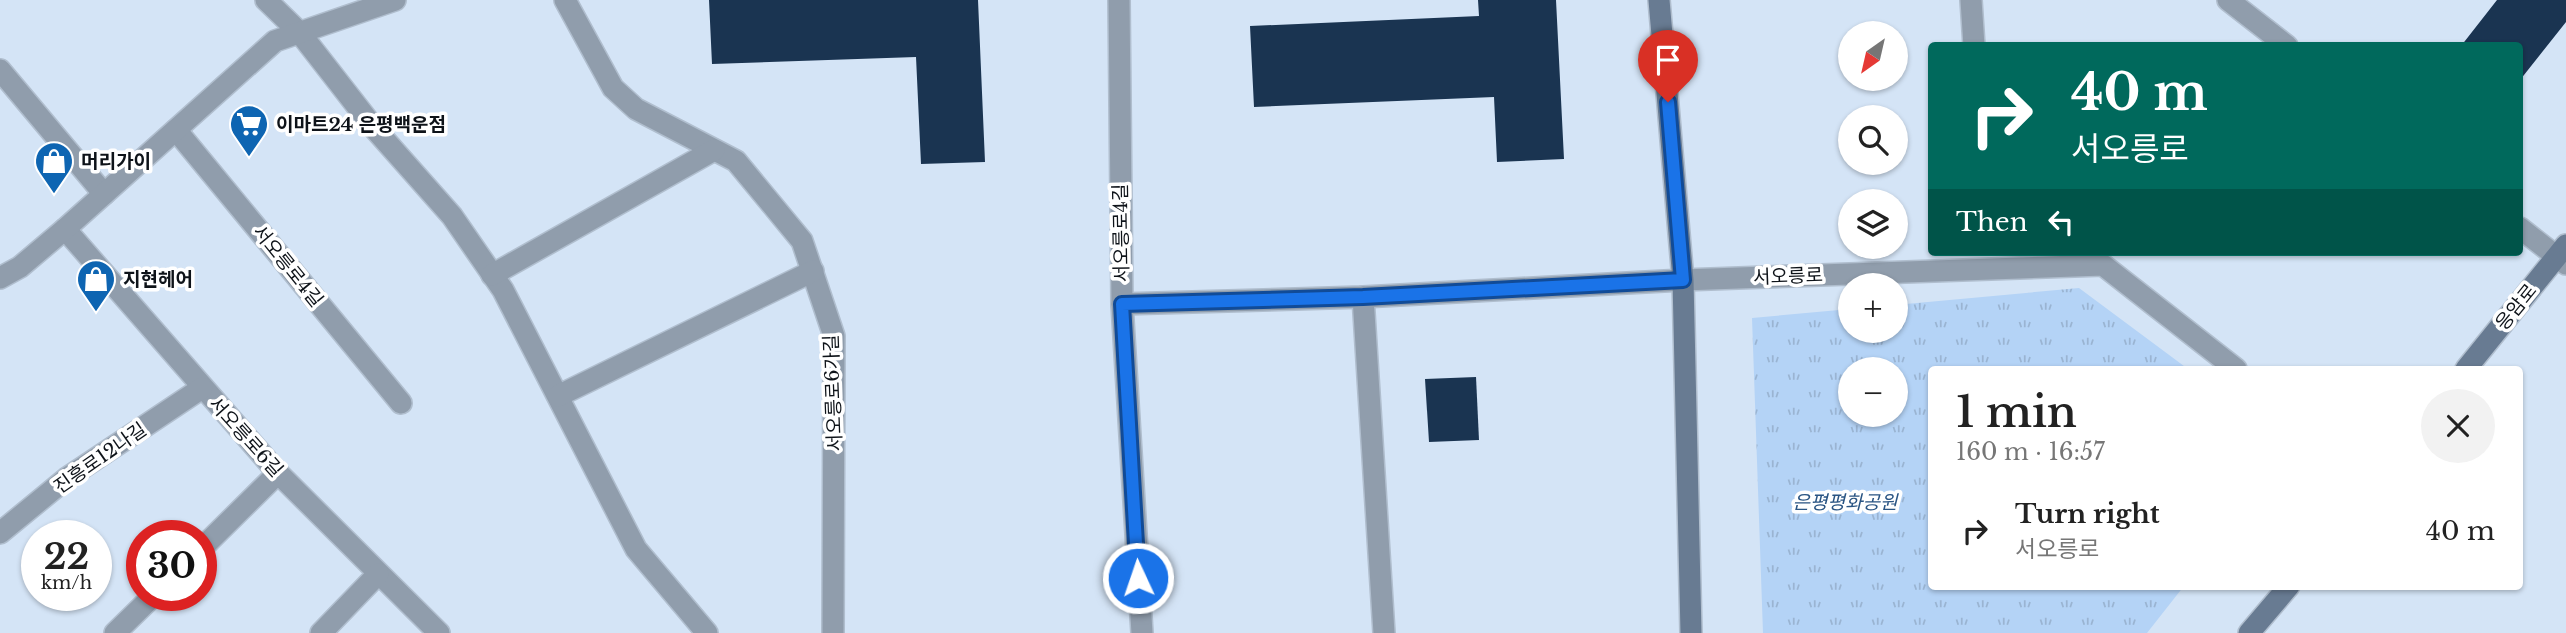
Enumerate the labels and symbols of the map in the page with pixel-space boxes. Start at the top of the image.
north arrow [1838,21,1908,91]
pin [1638,30,1698,102]
supermarket icon: 이마트24 은평백운점 [228,103,270,158]
place label: 이마트24 은평백운점 [276,113,446,136]
shop icon: 머리가이 [33,140,75,195]
place label: 머리가이 [81,150,151,173]
street label: 서오릉로4길 [1109,184,1133,282]
street label: 서오릉로4길 [248,220,328,312]
shop icon: 지현헤어 [75,258,117,313]
street label: 서오릉로 [1753,263,1823,289]
place label: 지현헤어 [123,268,193,291]
street label: 응암로 [2491,279,2541,335]
street label: 서오릉로6가길 [819,334,847,452]
street label: 서오릉로6길 [204,392,288,482]
street label: 진흥로12나길 [49,418,151,498]
park label: 은평평화공원 [1793,491,1899,514]
speed limit sign: 30 [126,520,217,611]
position arrow [1101,541,1175,615]

